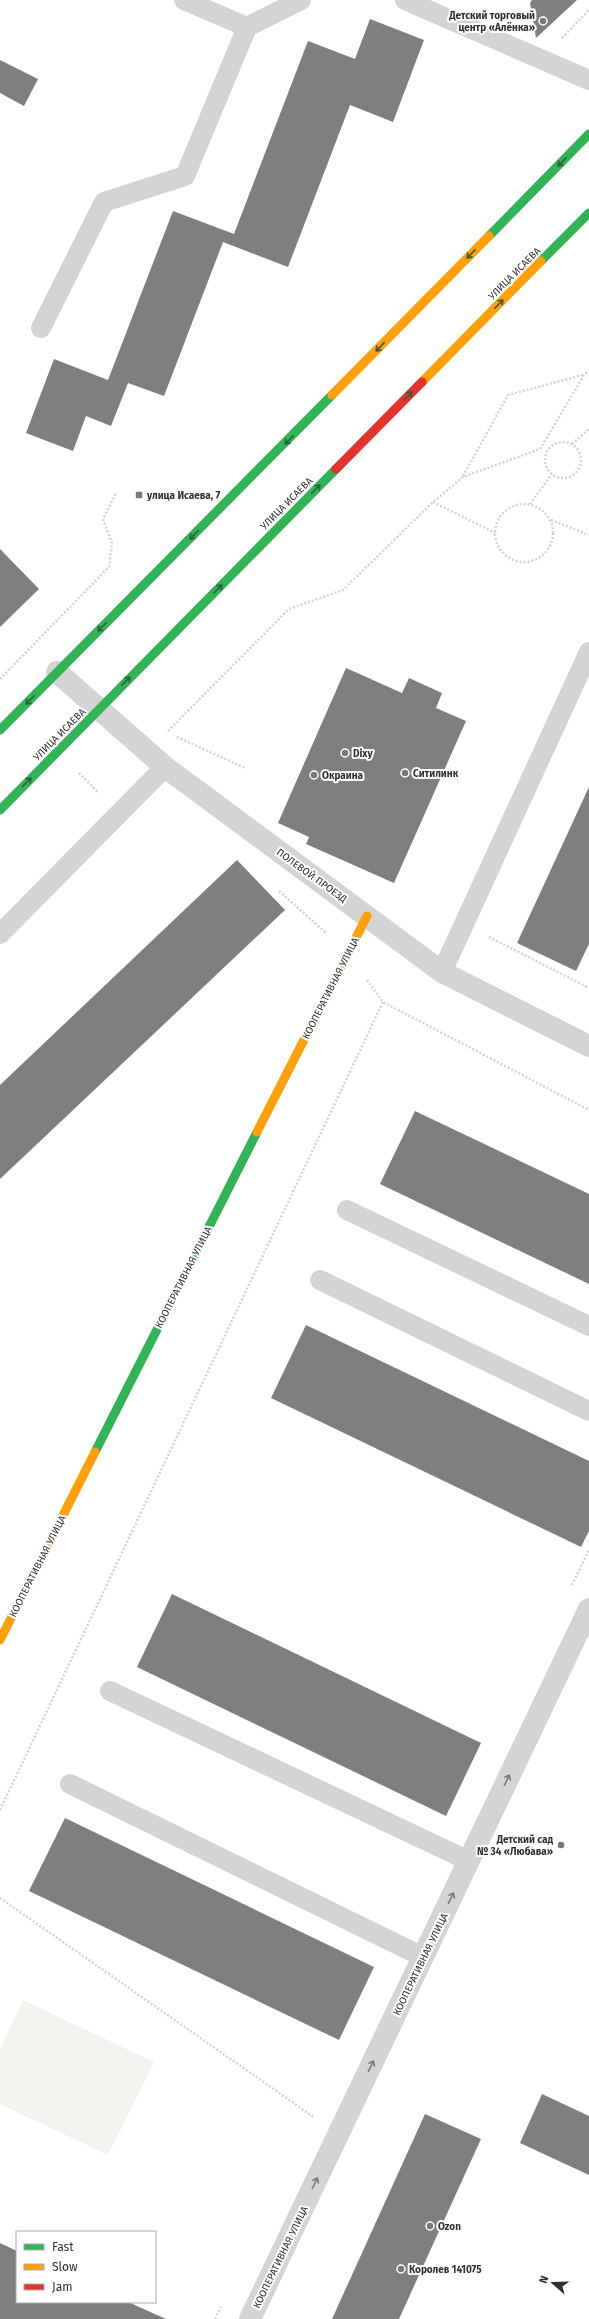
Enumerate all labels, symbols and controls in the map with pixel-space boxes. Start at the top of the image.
place label: Детский торговый центр «Алёнка» [448,10,535,34]
marker: Детский торговый центр «Алёнка» [538,16,548,26]
one-way arrow [557,157,567,167]
street label: УЛИЦА ИСАЕВА [486,245,543,302]
one-way arrow [466,249,476,259]
one-way arrow [494,299,504,309]
one-way arrow [375,342,385,352]
one-way arrow [403,391,413,401]
one-way arrow [284,435,294,445]
street label: УЛИЦА ИСАЕВА [258,475,315,532]
one-way arrow [311,484,321,493]
marker: улица Исаева, 7 [134,490,144,500]
place label: улица Исаева, 7 [146,490,220,502]
one-way arrow [189,530,199,540]
one-way arrow [213,584,223,594]
one-way arrow [97,622,107,632]
one-way arrow [122,676,131,686]
one-way arrow [25,695,35,705]
street label: УЛИЦА ИСАЕВА [31,706,88,763]
marker: Dixy [340,748,350,758]
place label: Dixy [353,748,373,760]
marker: Ситилинк [400,768,410,778]
place label: Ситилинк [413,768,459,780]
marker: Окраина [309,770,319,780]
place label: Окраина [322,770,364,782]
one-way arrow [22,777,32,787]
street label: ПОЛЕВОЙ ПРОЕЗД [274,845,349,905]
street label: КООПЕРАТИВНАЯ УЛИЦА [300,935,362,1041]
street label: КООПЕРАТИВНАЯ УЛИЦА [153,1224,215,1330]
street label: КООПЕРАТИВНАЯ УЛИЦА [7,1513,69,1619]
one-way arrow [504,1775,511,1787]
place label: Детский сад № 34 «Любава» [477,1834,553,1858]
marker: Детский сад № 34 «Любава» [556,1840,566,1850]
one-way arrow [448,1892,455,1904]
street label: КООПЕРАТИВНАЯ УЛИЦА [391,1911,451,2018]
one-way arrow [368,2060,375,2072]
one-way arrow [312,2177,319,2189]
street label: КООПЕРАТИВНАЯ УЛИЦА [251,2204,311,2311]
marker: Ozon [425,2221,435,2231]
place label: Ozon [438,2221,461,2233]
legend [16,2231,156,2303]
text: Fast [52,2240,74,2254]
text: Slow [52,2260,78,2274]
north arrow [533,2263,573,2303]
marker: Королев 141075 [396,2264,406,2274]
place label: Королев 141075 [409,2264,482,2276]
text: N [537,2274,551,2285]
text: Jam [52,2280,72,2294]

